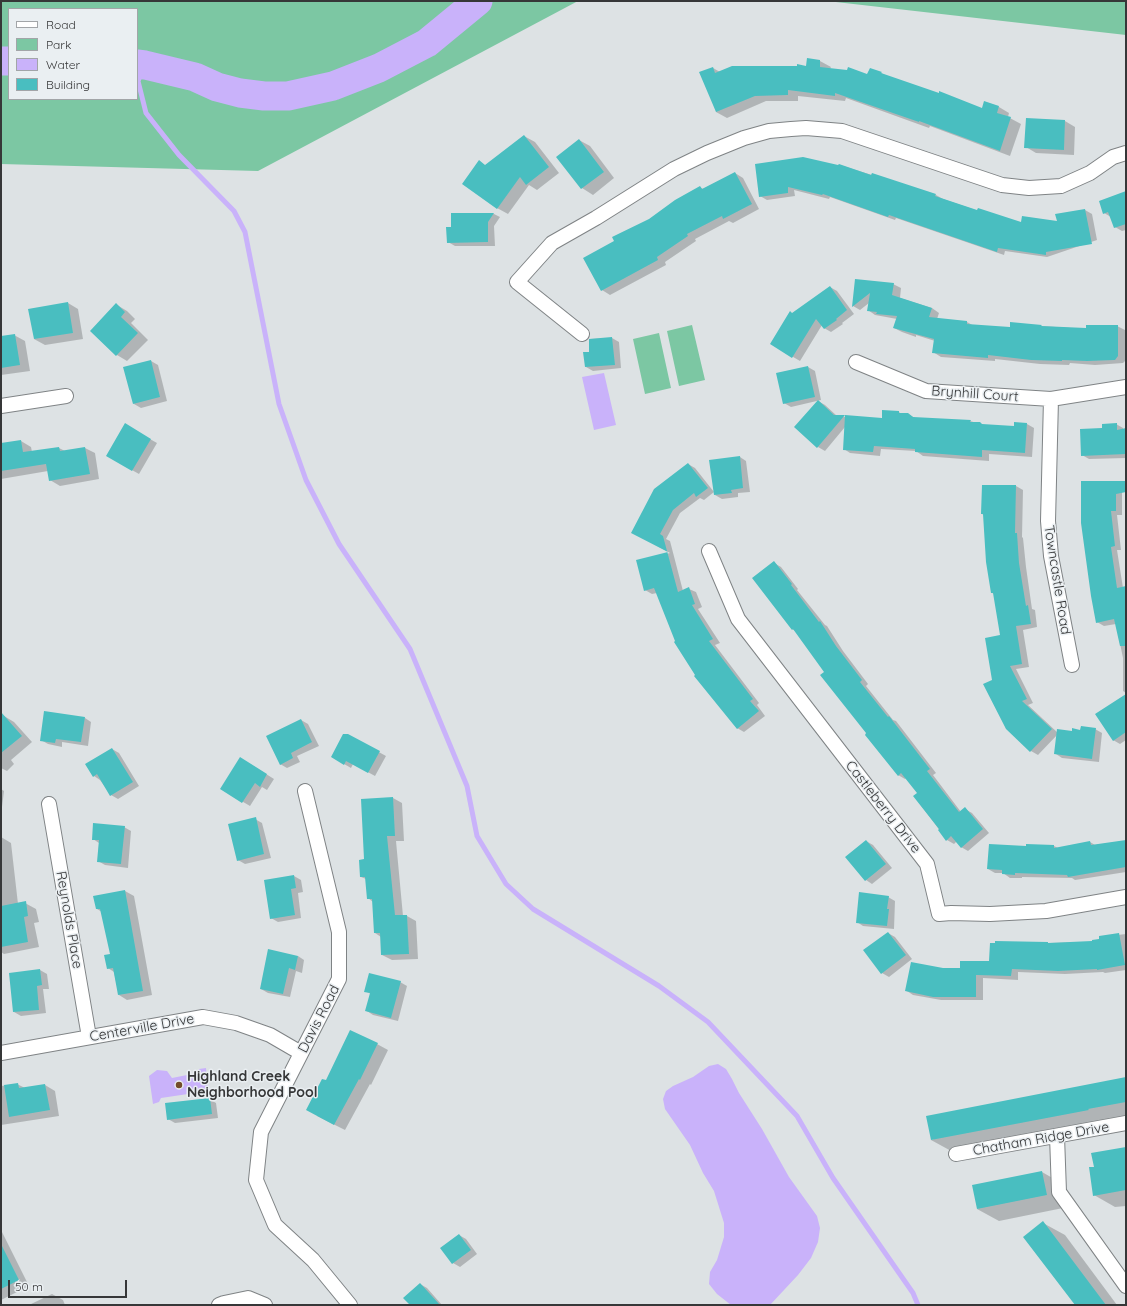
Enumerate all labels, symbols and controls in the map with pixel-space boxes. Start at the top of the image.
legend [8,8,138,100]
text: Road [46,17,76,32]
text: Park [46,37,71,52]
text: Water [46,57,80,72]
text: Building [46,77,90,92]
street label: Brynhill Court [931,383,1019,405]
street label: Towncastle Road [1040,524,1074,636]
street label: Castleberry Drive [842,757,924,857]
street label: Reynolds Place [52,870,86,970]
street label: Davis Road [295,982,343,1056]
street label: Centerville Drive [88,1011,196,1045]
place label: Highland Creek Neighborhood Pool [187,1069,318,1102]
marker: Highland Creek Neighborhood Pool [174,1080,184,1090]
street label: Chatham Ridge Drive [972,1119,1110,1159]
scale bar [10,1272,129,1298]
text: 50 m [15,1279,43,1294]

